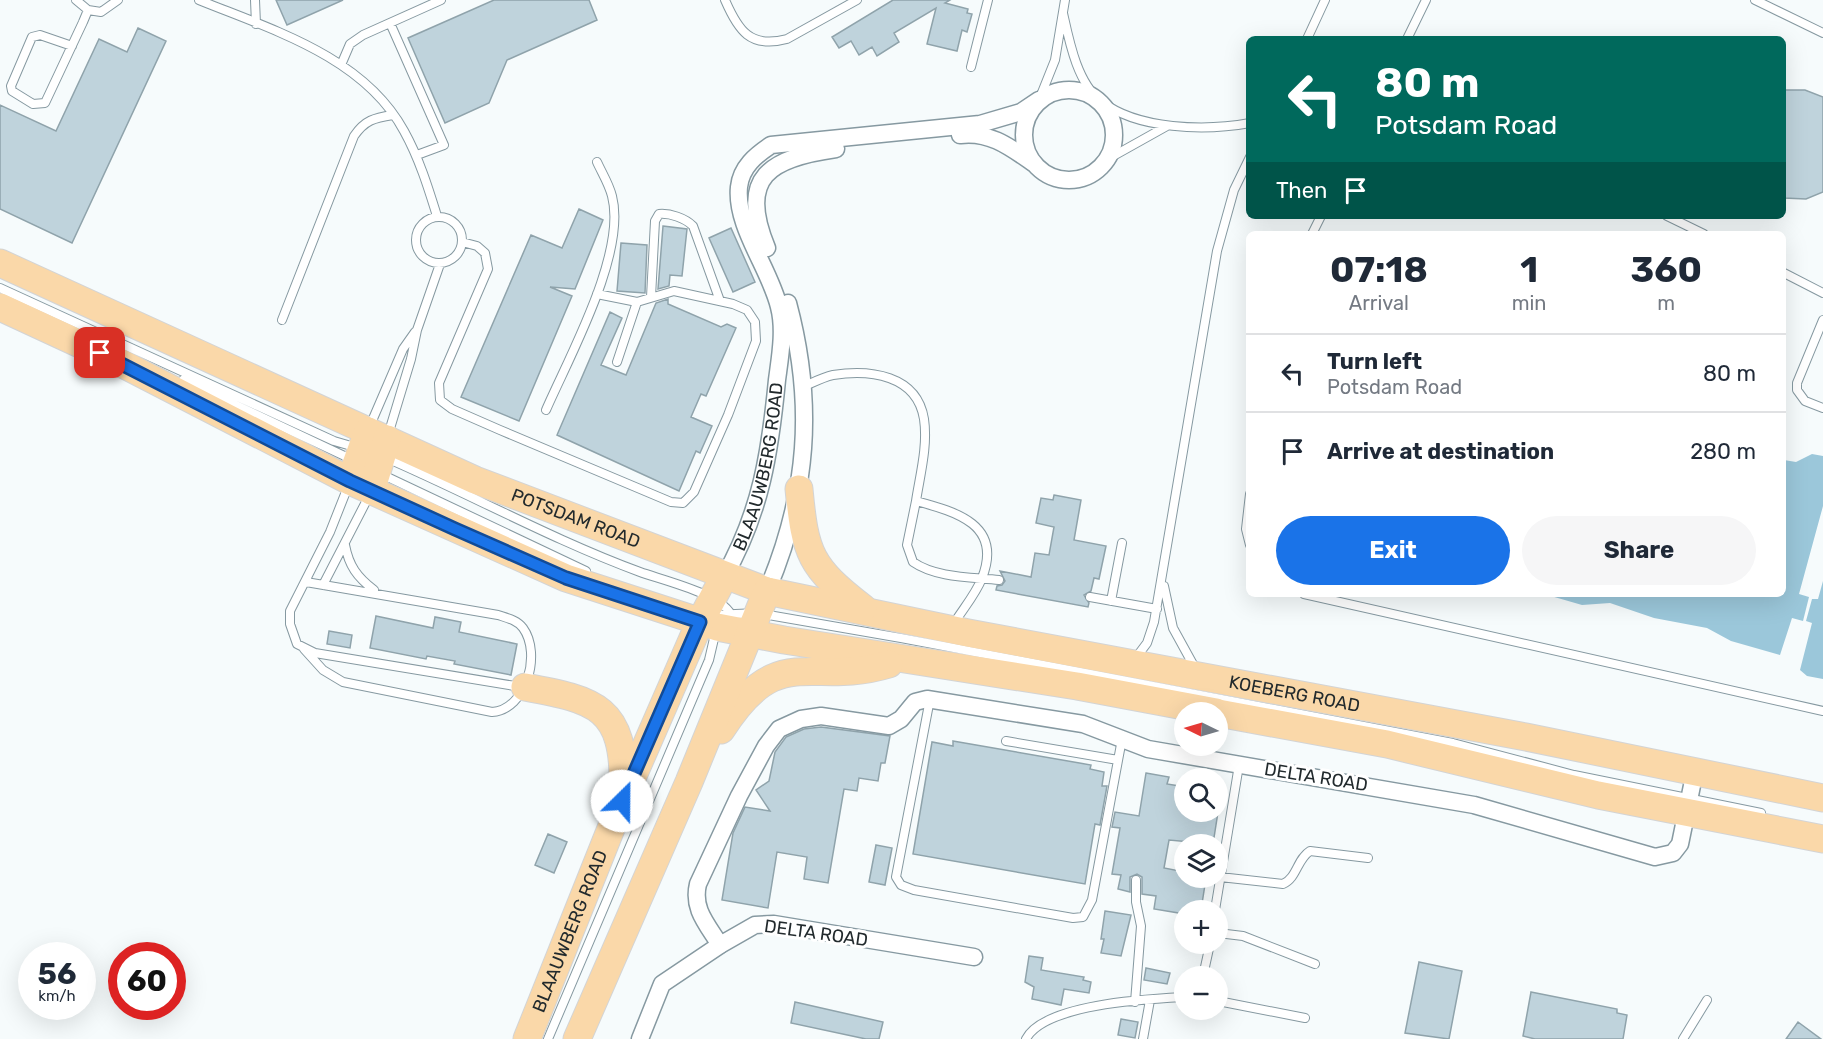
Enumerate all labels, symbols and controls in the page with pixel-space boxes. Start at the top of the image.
text: 80 m [1375,58,1479,108]
icon: left [1276,60,1354,138]
text: Potsdam Road [1375,109,1557,141]
icon: arrive [1339,174,1372,207]
text: Then [1276,177,1327,204]
text: 07:18 [1330,248,1428,291]
text: 1 [1520,248,1538,291]
text: 360 [1630,248,1702,291]
text: Arrival [1349,291,1409,315]
text: min [1512,291,1546,315]
text: m [1657,291,1675,315]
pin [74,327,125,378]
icon: arrive [83,336,116,369]
text: Turn left [1327,348,1422,375]
icon: left [1276,357,1309,390]
text: 80 m [1703,360,1756,387]
text: Potsdam Road [1327,375,1462,399]
street label: BLAAUWBERG ROAD [728,381,788,554]
icon: arrive [1276,435,1309,468]
text: Arrive at destination [1327,438,1554,465]
text: 280 m [1690,438,1756,465]
street label: POTSDAM ROAD [508,484,643,553]
button: Exit [1276,516,1510,585]
button: Share [1522,516,1756,585]
street label: KOEBERG ROAD [1227,671,1362,717]
north arrow [1174,702,1228,756]
map controls [1174,702,1228,1020]
street label: DELTA ROAD [1263,758,1369,796]
button: search [1174,768,1228,822]
position arrow [590,769,654,833]
button: layers [1174,834,1228,888]
street label: BLAAUWBERG ROAD [528,847,612,1016]
button: + [1174,900,1228,954]
street label: DELTA ROAD [763,915,869,951]
speed limit sign: 60 [108,942,186,1020]
text: 56 [38,956,76,992]
button: − [1174,966,1228,1020]
text: km/h [38,987,76,1005]

